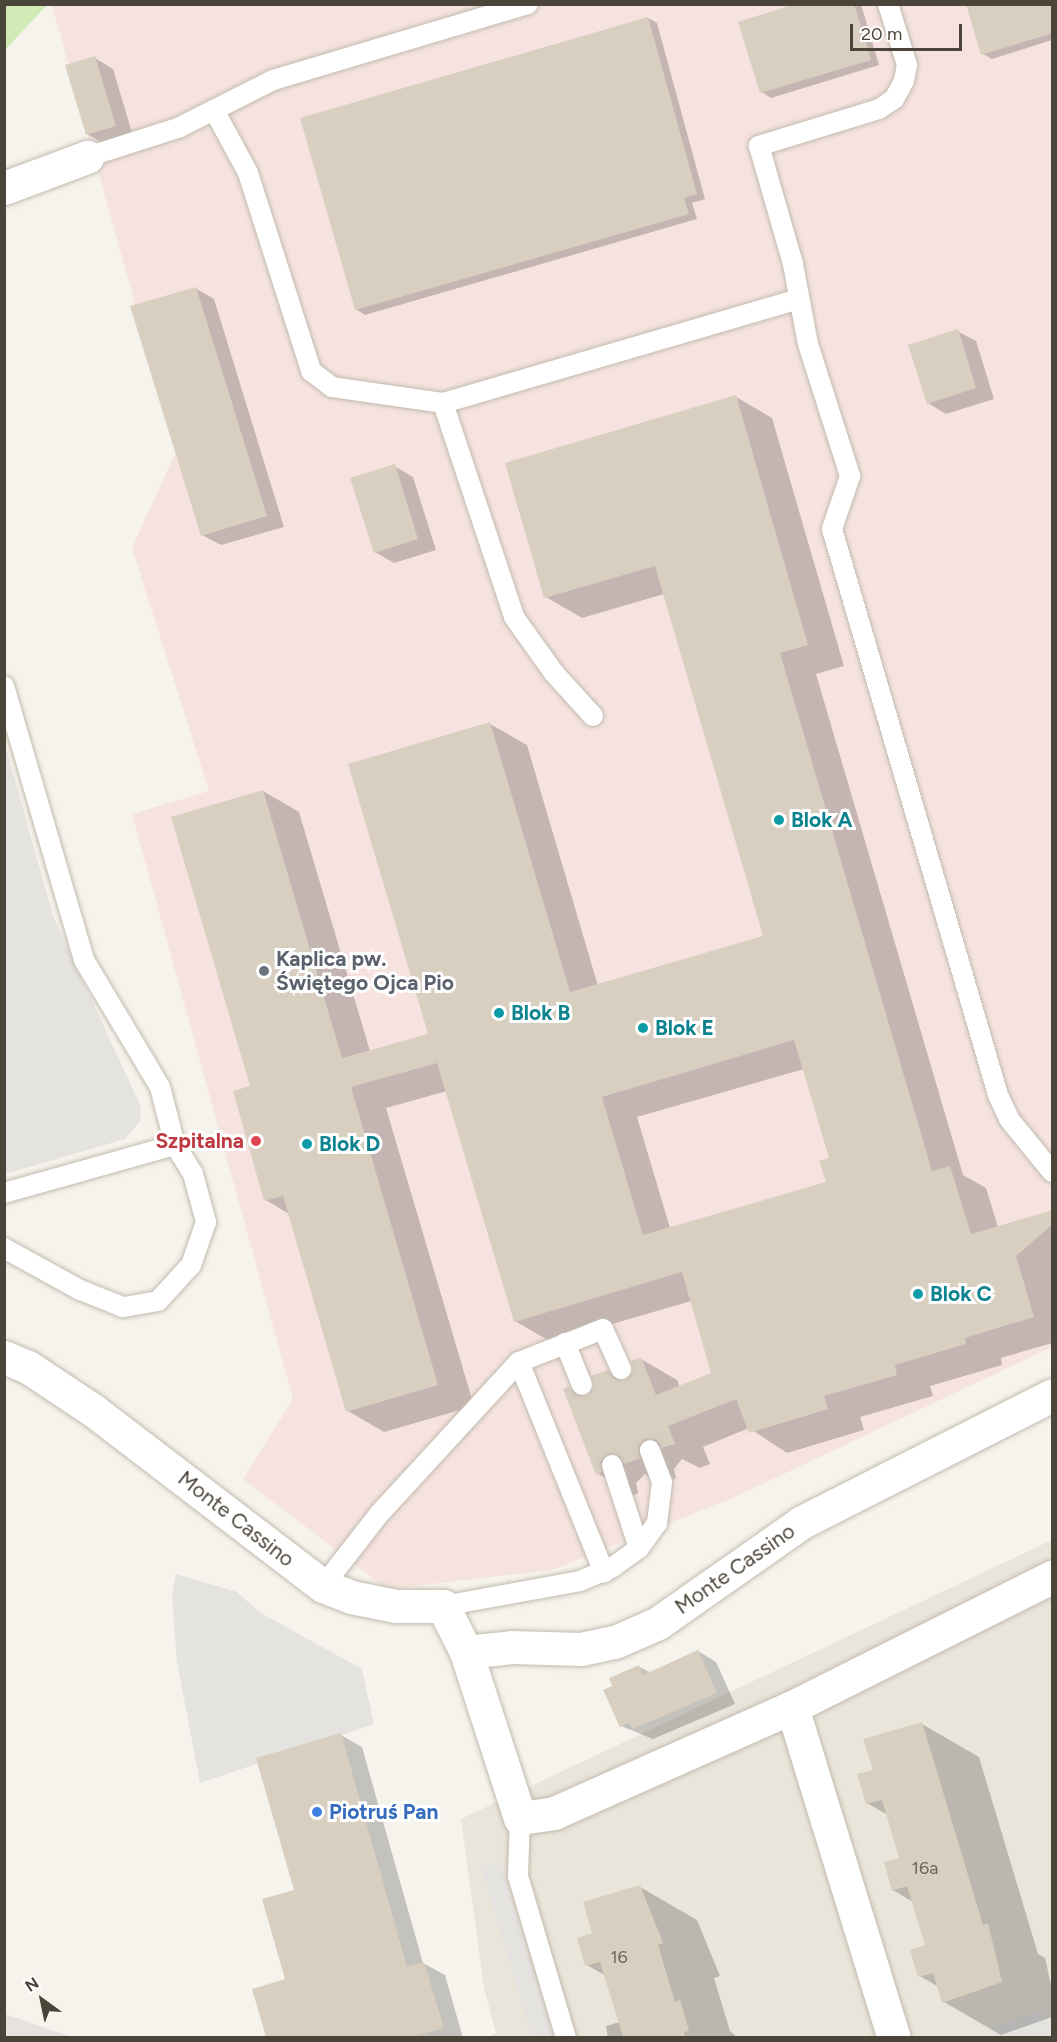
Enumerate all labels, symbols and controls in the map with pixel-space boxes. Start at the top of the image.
scale bar [853,12,966,50]
text: 20 m [861,23,902,45]
place label: Blok A [791,807,853,833]
marker: Blok A [772,813,786,827]
place label: Kaplica pw. Świętego Ojca Pio [276,946,454,996]
marker: Kaplica pw. Świętego Ojca Pio [257,964,271,978]
place label: Blok B [511,1000,570,1026]
marker: Blok B [492,1006,506,1020]
place label: Blok E [655,1015,714,1041]
marker: Blok E [636,1021,650,1035]
place label: Szpitalna [155,1128,244,1154]
place label: Blok D [319,1131,380,1157]
marker: Szpitalna [249,1134,263,1148]
marker: Blok D [300,1137,314,1151]
place label: Blok C [930,1281,992,1307]
marker: Blok C [911,1287,925,1301]
street label: Monte Cassino [173,1466,299,1572]
street label: Monte Cassino [670,1518,800,1620]
place label: Piotruś Pan [329,1799,438,1825]
marker: Piotruś Pan [310,1805,324,1819]
house number: 16a [912,1857,938,1879]
house number: 16 [610,1946,628,1968]
north arrow [12,1970,72,2030]
text: N [22,1973,42,1996]

